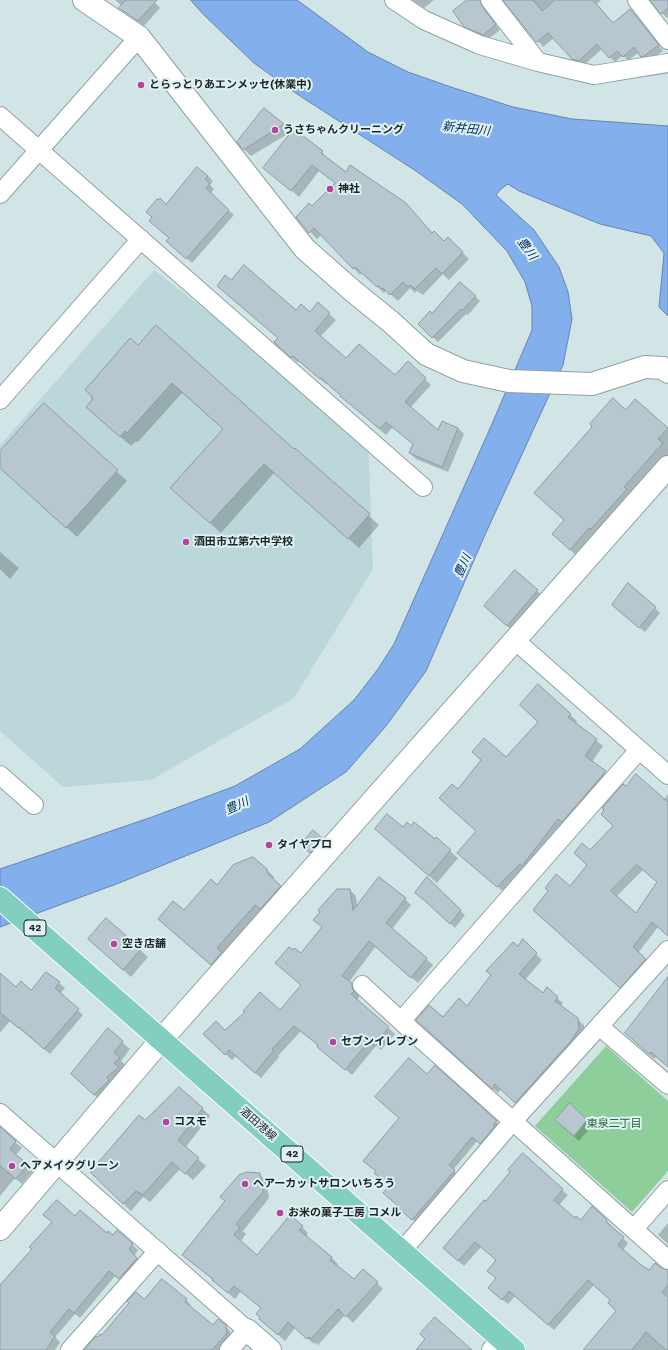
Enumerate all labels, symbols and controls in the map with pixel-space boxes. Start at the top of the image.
place label: とらっとりあエンメッセ(休業中) [149,78,312,92]
marker: とらっとりあエンメッセ(休業中) [136,80,146,90]
water label: 新井田川 [441,119,491,139]
place label: うさちゃんクリーニング [283,123,404,137]
marker: うさちゃんクリーニング [270,125,280,135]
place label: 神社 [338,182,360,196]
marker: 神社 [325,184,335,194]
water label: 豊川 [514,235,540,263]
place label: 酒田市立第六中学校 [194,535,293,549]
marker: 酒田市立第六中学校 [181,537,191,547]
water label: 豊川 [452,552,474,580]
water label: 豊川 [223,794,251,818]
place label: タイヤプロ [277,838,332,852]
marker: タイヤプロ [264,840,274,850]
road number: 42 [24,920,46,936]
place label: 空き店舗 [122,937,166,951]
marker: 空き店舗 [109,939,119,949]
place label: セブンイレブン [341,1035,418,1049]
marker: セブンイレブン [328,1037,338,1047]
street label: 酒田港線 [237,1105,279,1143]
place label: コスモ [174,1115,207,1129]
marker: コスモ [161,1117,171,1127]
park label: 東泉二丁目 [587,1117,641,1131]
road number: 42 [281,1146,303,1162]
place label: ヘアメイクグリーン [20,1159,119,1173]
marker: ヘアメイクグリーン [7,1161,17,1171]
place label: ヘアーカットサロンいちろう [253,1177,395,1191]
marker: ヘアーカットサロンいちろう [240,1179,250,1189]
place label: お米の菓子工房 コメル [288,1206,401,1220]
marker: お米の菓子工房 コメル [275,1208,285,1218]

